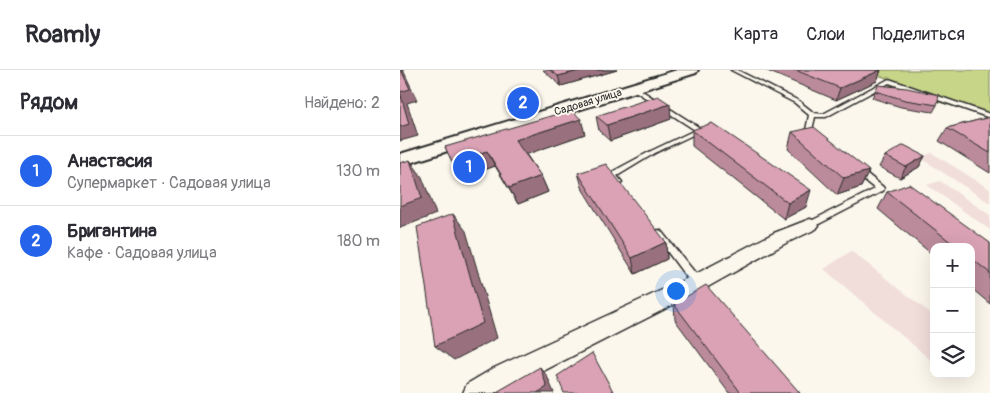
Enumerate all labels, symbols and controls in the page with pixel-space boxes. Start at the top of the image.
text: Roamly [25,20,100,49]
text: Карта [734,23,778,46]
text: Слои [806,23,844,46]
text: Поделиться [872,23,965,46]
pin: 2 [507,84,539,122]
street label: Садовая улица [553,86,623,118]
text: Рядом [20,89,78,116]
text: Найдено: 2 [304,93,380,113]
pin: 1 [453,148,485,186]
text: Анастасия [67,149,152,173]
text: 1 [33,161,39,181]
text: 130 m [336,161,380,181]
text: Супермаркет · Садовая улица [67,173,271,193]
text: Бригантина [67,219,157,243]
text: 2 [32,231,40,251]
text: 180 m [337,231,380,251]
text: Кафе · Садовая улица [67,243,217,263]
map controls [930,243,975,378]
button: + [930,243,975,288]
your location [663,278,689,304]
button: − [930,288,975,333]
button: layers [930,333,975,378]

